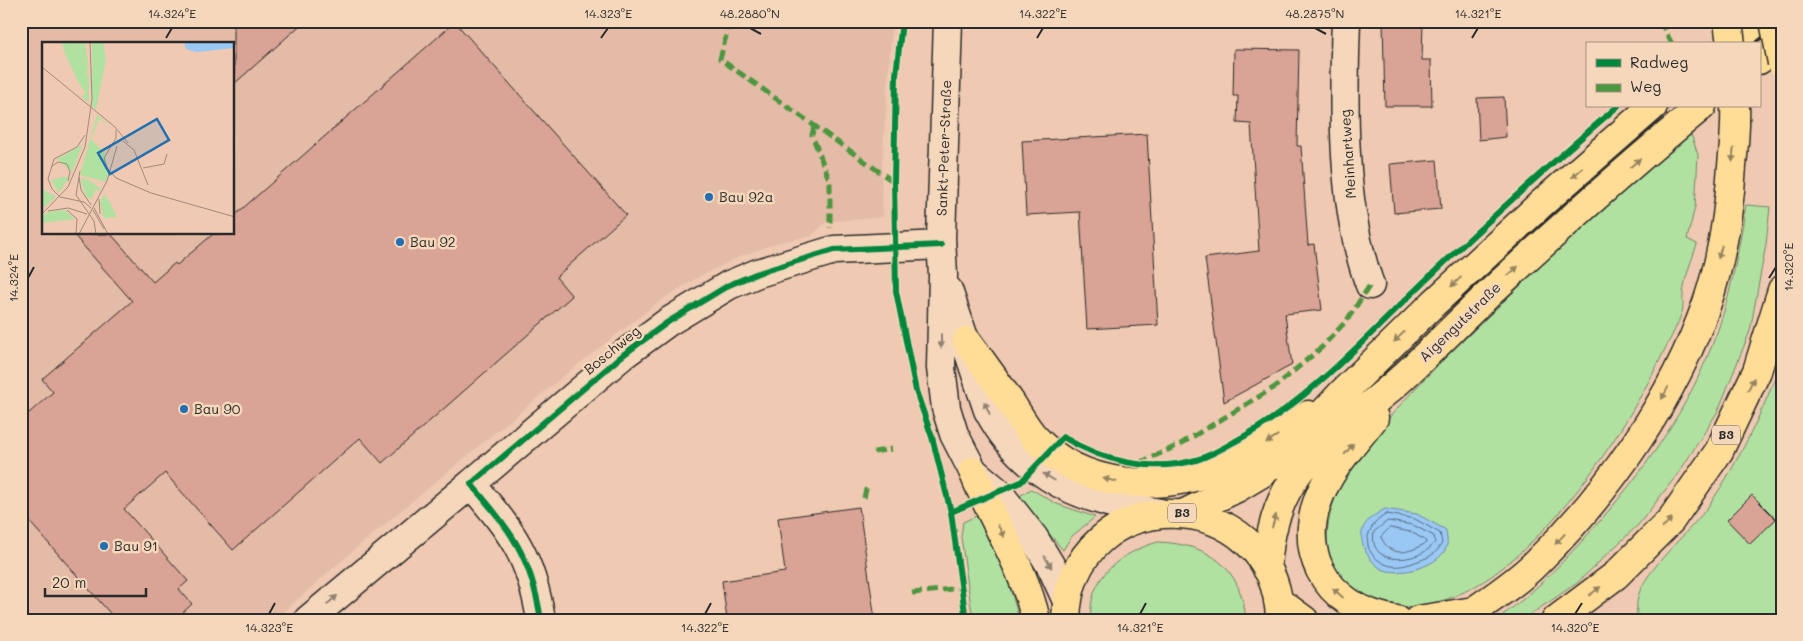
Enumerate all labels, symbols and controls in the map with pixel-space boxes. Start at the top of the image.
text: 14.324°E [148,5,196,21]
text: 14.323°E [584,5,632,21]
text: 48.2880°N [720,5,780,21]
text: 14.322°E [1019,5,1067,21]
text: 48.2875°N [1286,5,1344,21]
text: 14.321°E [1455,5,1501,21]
inset map [42,42,235,235]
legend [1586,42,1760,108]
text: Radweg [1630,52,1688,72]
text: Weg [1630,76,1661,96]
street label: Sankt-Peter-Straße [932,80,955,216]
street label: Meinhartweg [1335,109,1360,199]
one-way arrow [1729,147,1737,163]
one-way arrow [1628,157,1640,169]
one-way arrow [1571,167,1583,179]
place label: Bau 92a [719,187,773,206]
marker: Bau 92a [703,191,715,203]
place label: Bau 92 [410,232,456,251]
marker: Bau 92 [394,236,406,248]
text: 14.320°E [1780,243,1796,291]
one-way arrow [1716,245,1724,260]
text: 14.324°E [5,254,21,302]
one-way arrow [1507,265,1519,277]
one-way arrow [1451,276,1463,288]
street label: Aigengutstraße [1415,278,1505,366]
street label: Boschweg [579,321,644,378]
one-way arrow [1393,331,1405,343]
one-way arrow [937,333,945,349]
one-way arrow [1747,377,1755,391]
one-way arrow [1661,386,1669,400]
place label: Bau 90 [194,399,241,418]
one-way arrow [983,401,991,415]
marker: Bau 90 [178,403,190,415]
road number: B3 [1712,426,1740,444]
one-way arrow [1265,434,1279,443]
one-way arrow [1344,442,1355,455]
one-way arrow [1042,473,1055,482]
one-way arrow [1103,476,1118,484]
road number: B3 [1168,503,1196,522]
one-way arrow [1271,513,1279,528]
one-way arrow [1661,517,1673,529]
one-way arrow [997,523,1005,538]
one-way arrow [1554,532,1566,544]
place label: Bau 91 [114,536,158,555]
marker: Bau 91 [98,540,110,552]
one-way arrow [1044,555,1053,568]
scale bar [45,566,146,598]
text: 20 m [52,572,86,592]
one-way arrow [1589,585,1602,596]
one-way arrow [1331,588,1344,599]
one-way arrow [325,594,338,605]
text: 14.323°E [245,619,293,635]
text: 14.322°E [681,619,729,635]
text: 14.321°E [1117,619,1163,635]
text: 14.320°E [1551,619,1599,635]

